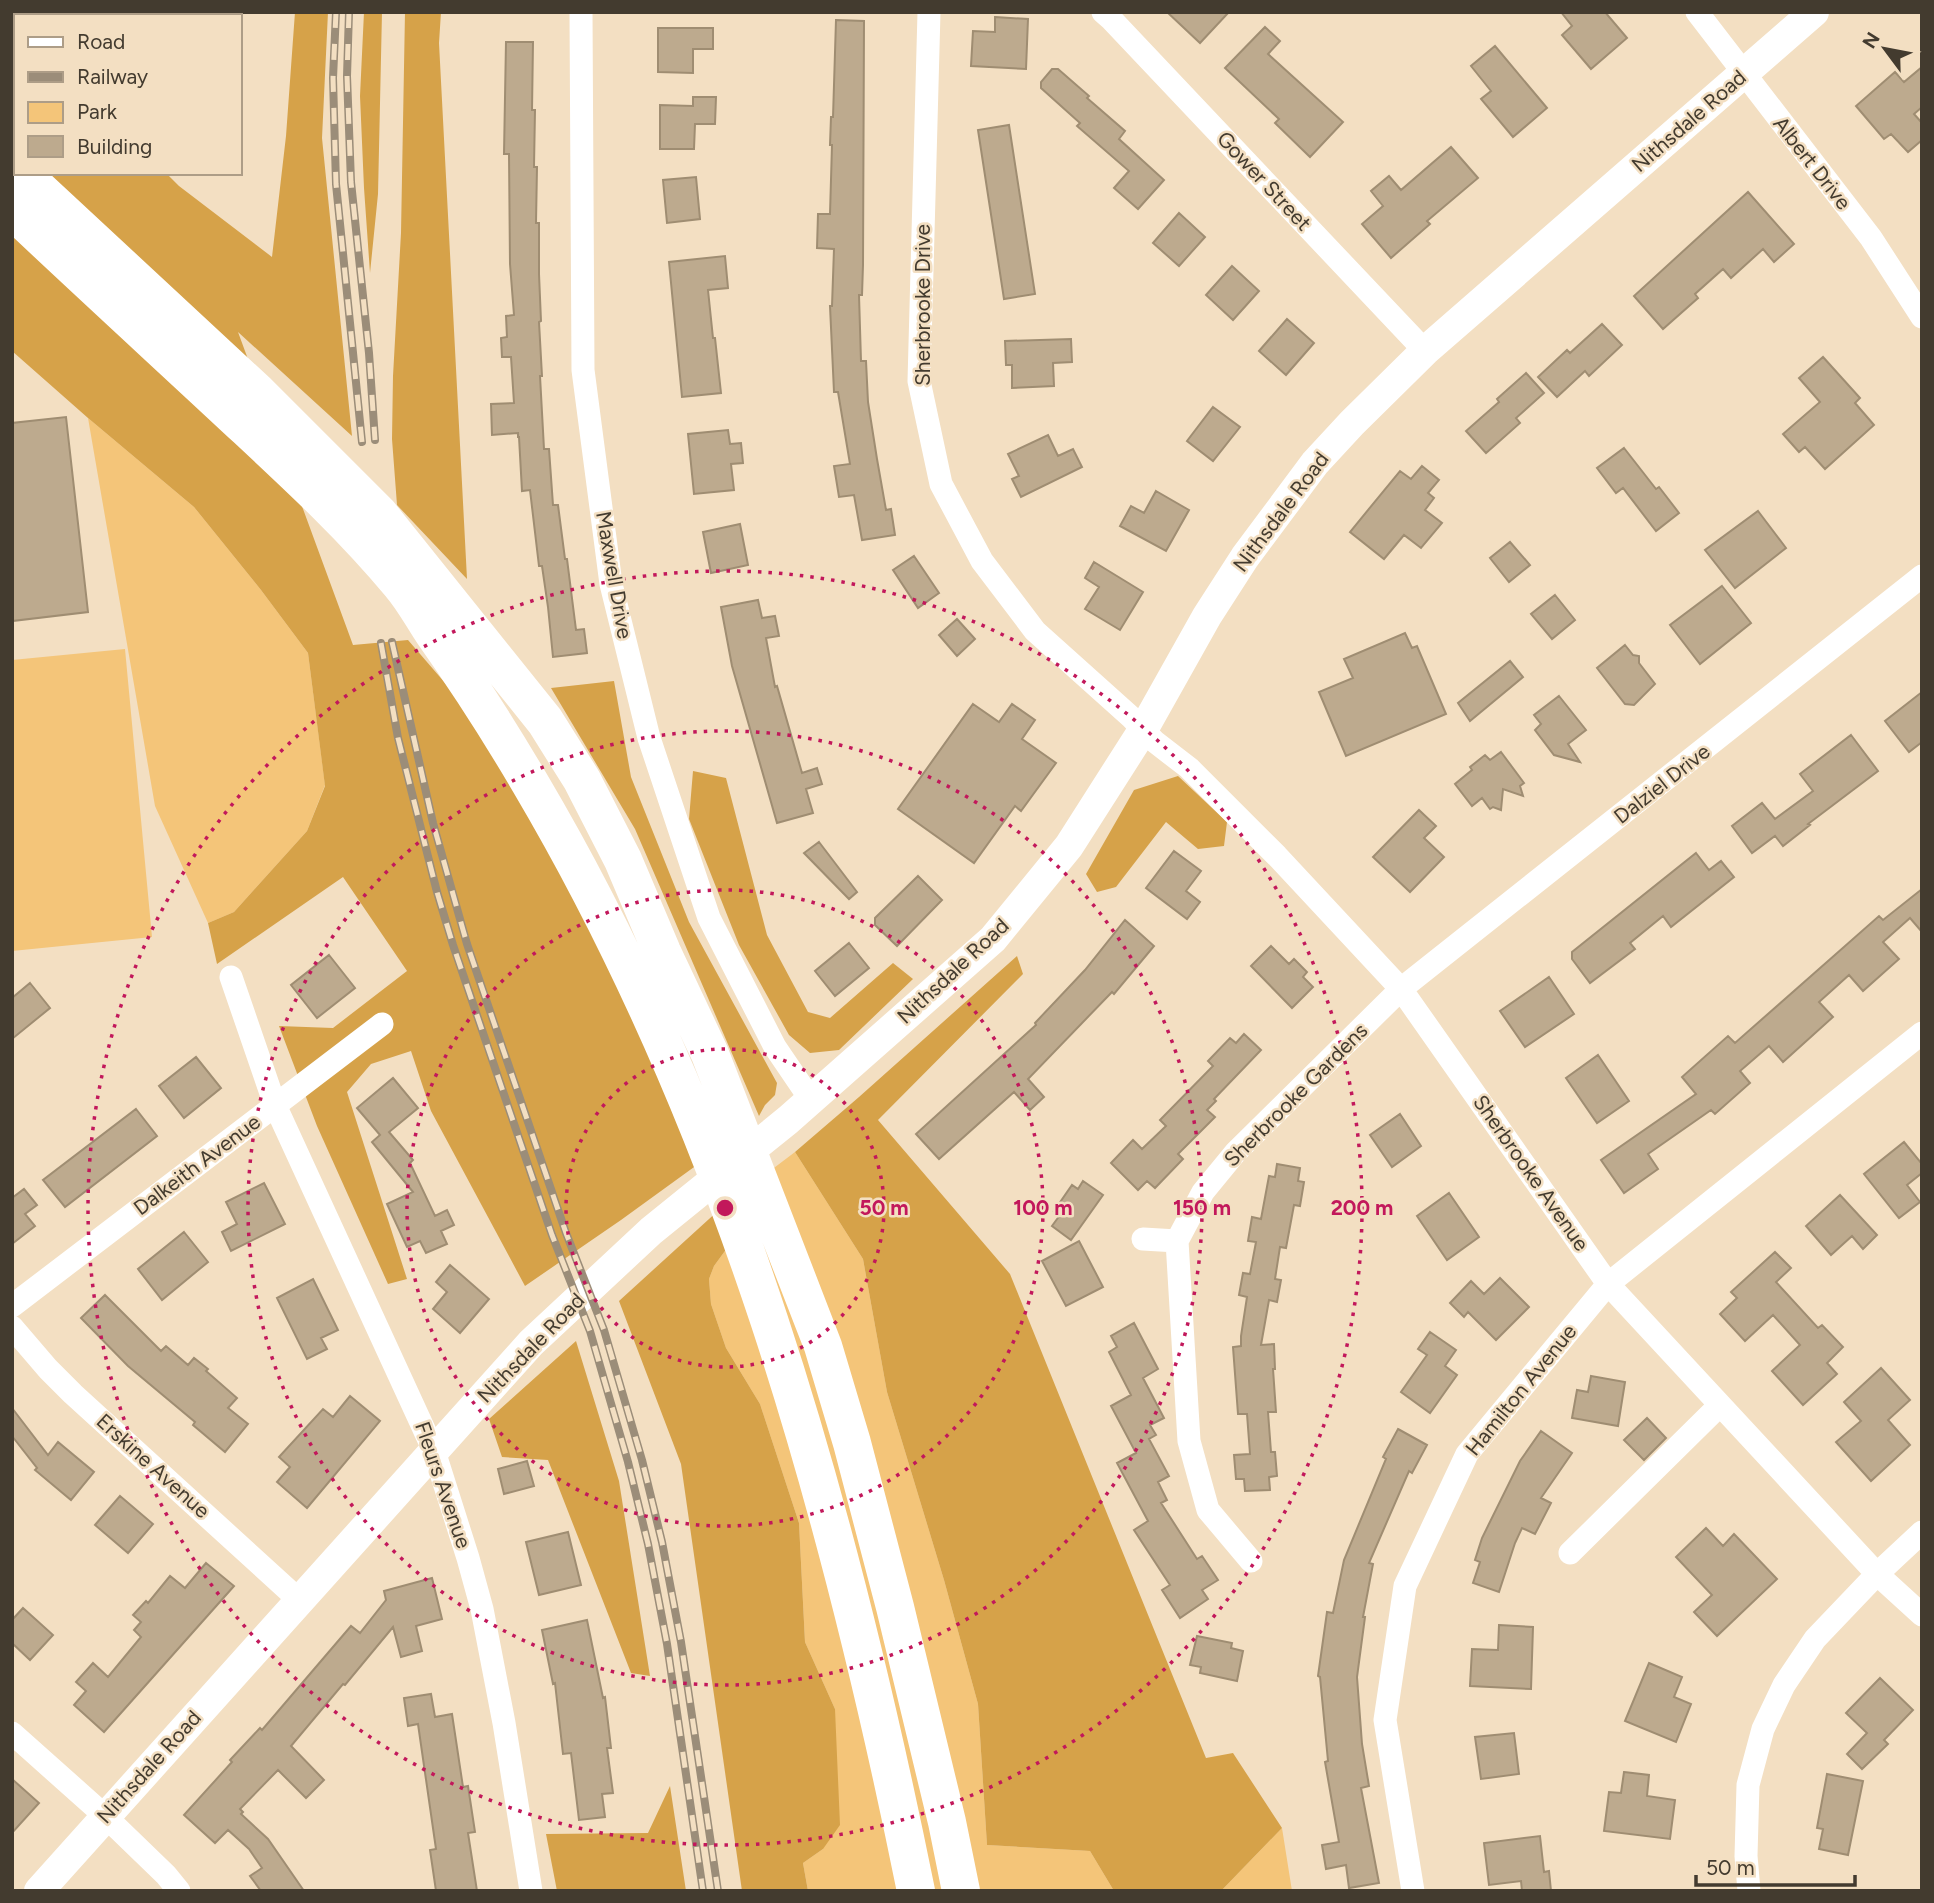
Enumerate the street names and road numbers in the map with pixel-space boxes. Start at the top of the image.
street label: Nithsdale Road [1626,64,1751,177]
street label: Albert Drive [1768,111,1857,214]
street label: Gower Street [1212,126,1317,236]
street label: Sherbrooke Drive [910,224,935,386]
street label: Nithsdale Road [1228,447,1334,576]
street label: Maxwell Drive [591,509,638,641]
street label: Dalziel Drive [1609,738,1715,829]
street label: Nithsdale Road [892,913,1014,1029]
street label: Sherbrooke Gardens [1219,1018,1373,1172]
street label: Sherbrooke Avenue [1468,1090,1595,1255]
street label: Dalkeith Avenue [129,1109,265,1220]
street label: Nithsdale Road [472,1287,589,1408]
street label: Hamilton Avenue [1460,1319,1581,1460]
street label: Erskine Avenue [92,1408,215,1523]
street label: Fleurs Avenue [410,1418,477,1551]
street label: Nithsdale Road [91,1705,206,1828]

